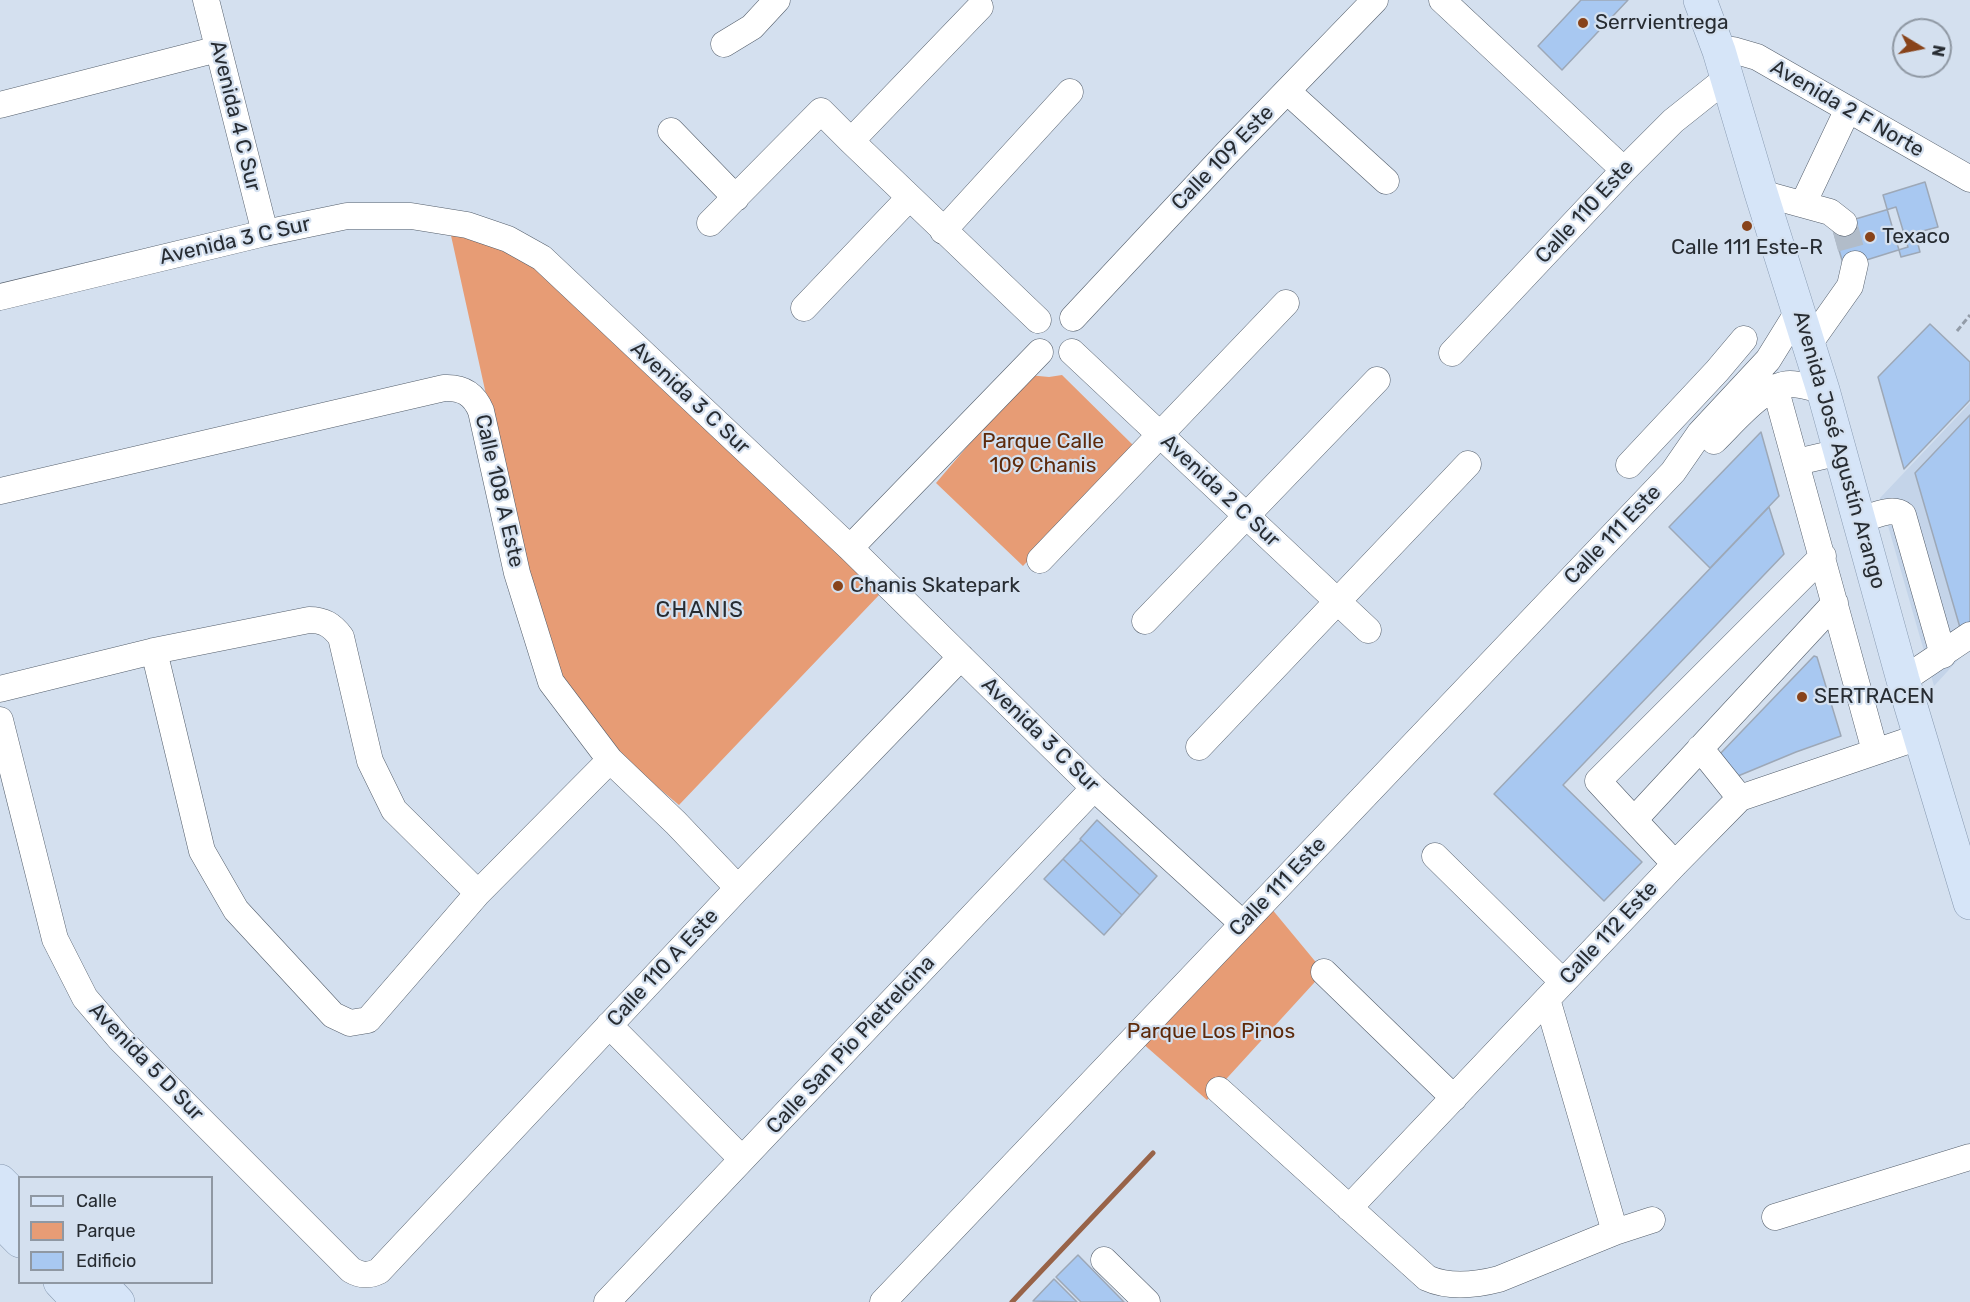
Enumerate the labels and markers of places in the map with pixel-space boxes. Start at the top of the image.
place label: Serrvientrega [1595,10,1729,36]
marker: Serrvientrega [1576,16,1590,30]
marker: Calle 111 Este-R [1740,219,1754,233]
place label: Texaco [1882,224,1950,250]
marker: Texaco [1863,230,1877,244]
place label: Calle 111 Este-R [1671,235,1823,261]
place label: Chanis Skatepark [850,573,1020,599]
marker: Chanis Skatepark [831,579,845,593]
place label: SERTRACEN [1814,684,1934,710]
marker: SERTRACEN [1795,690,1809,704]

